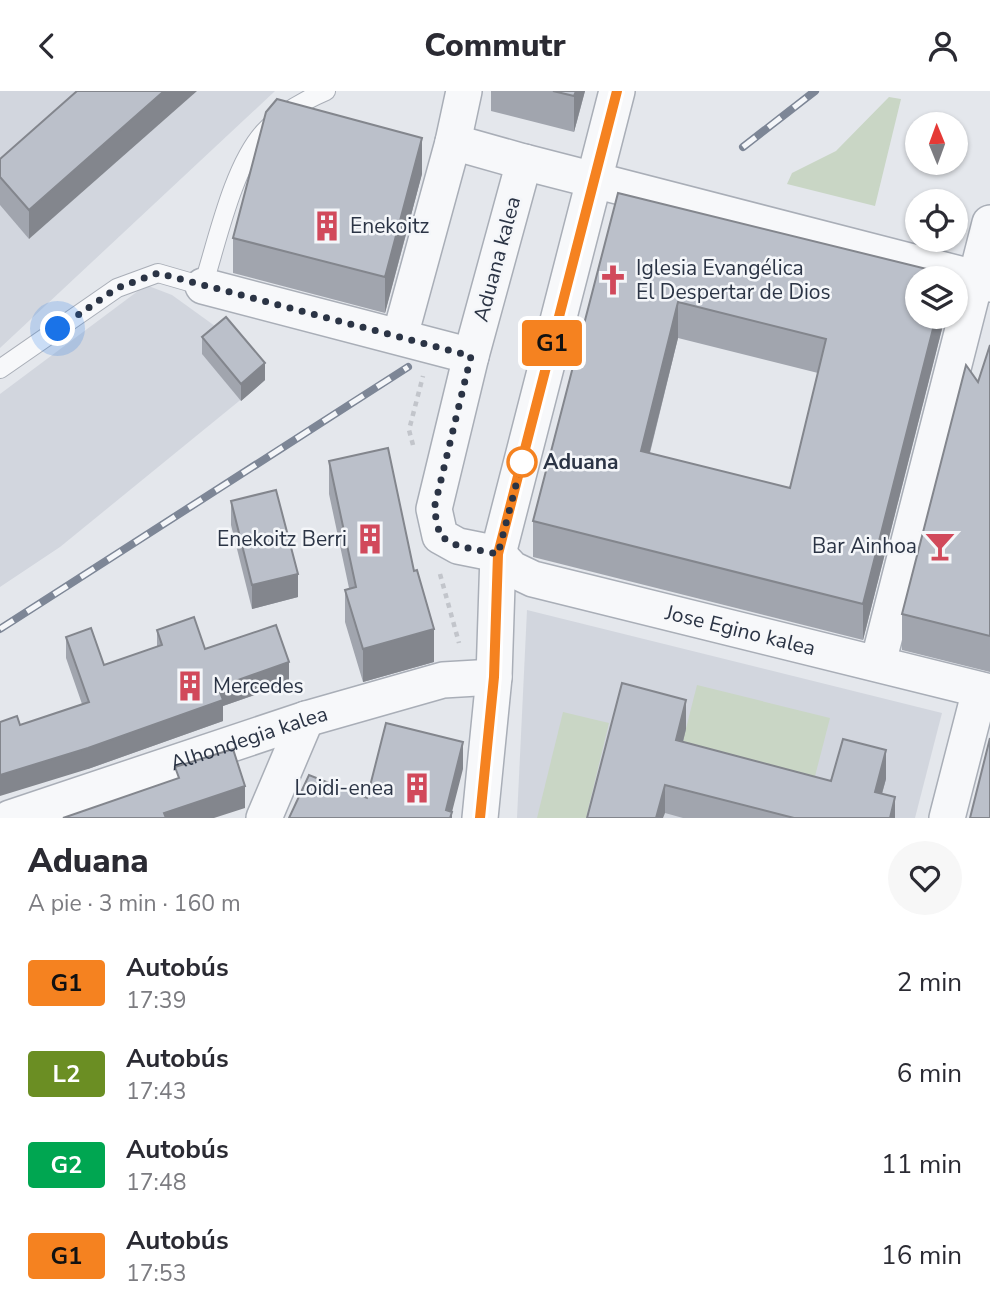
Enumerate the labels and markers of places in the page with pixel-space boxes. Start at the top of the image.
building icon: Enekoitz [310,209,344,243]
place label: Enekoitz [350,212,429,240]
place label: Iglesia Evangélica El Despertar de Dios [636,254,831,306]
church icon: Iglesia Evangélica El Despertar de Dios [596,263,630,297]
marker: Aduana [507,447,537,477]
place label: Aduana [543,448,619,476]
building icon: Enekoitz Berri [353,522,387,556]
place label: Enekoitz Berri [217,525,347,553]
bar icon: Bar Ainhoa [923,529,957,563]
place label: Bar Ainhoa [812,532,917,560]
building icon: Mercedes [173,669,207,703]
place label: Mercedes [213,672,304,700]
building icon: Loidi-enea [400,771,434,805]
place label: Loidi-enea [294,774,394,802]

